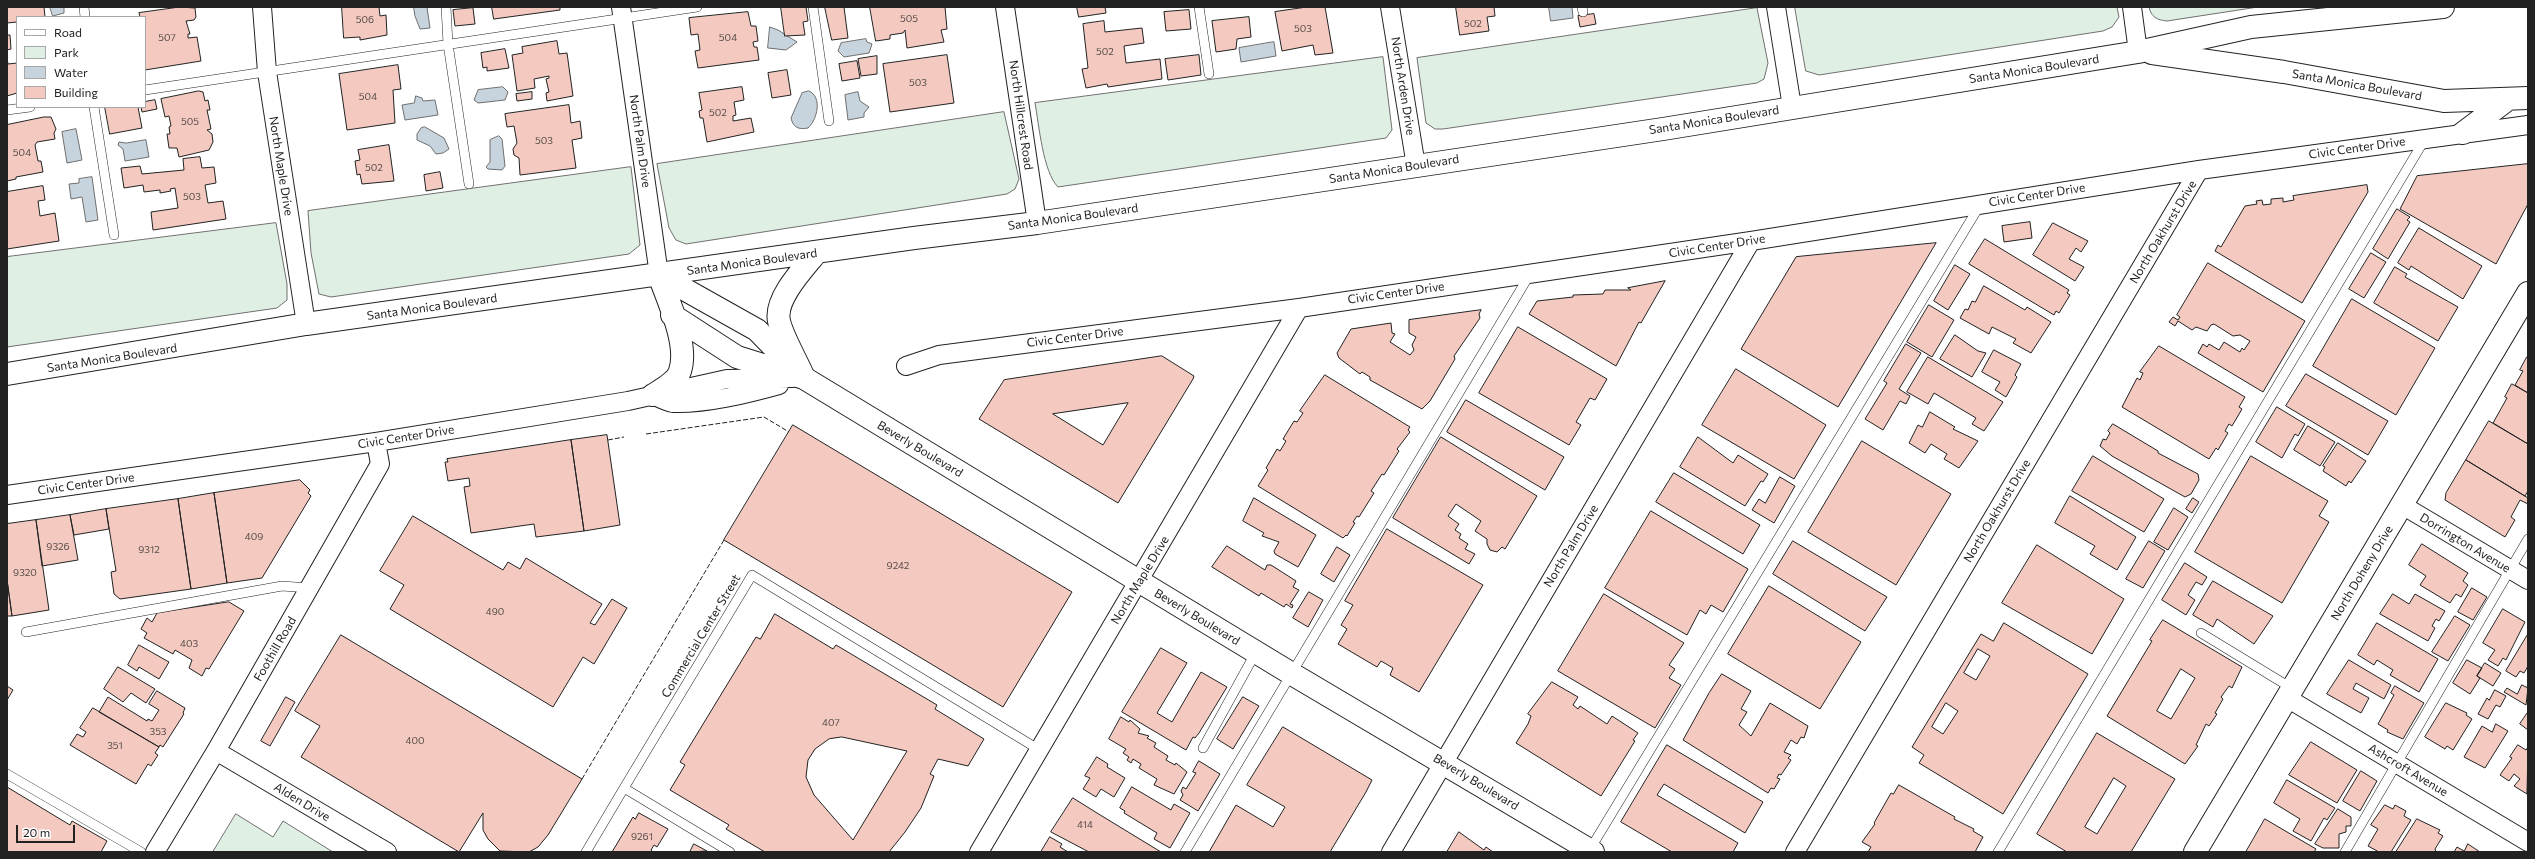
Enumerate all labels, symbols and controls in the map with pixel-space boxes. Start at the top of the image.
house number: 505 [900,13,918,25]
house number: 506 [356,14,374,26]
legend [16,16,146,108]
house number: 502 [1464,18,1482,30]
house number: 503 [1294,23,1312,35]
text: Road [54,25,82,39]
house number: 507 [158,32,176,44]
house number: 504 [719,32,737,44]
street label: North Arden Drive [1388,36,1418,136]
text: Park [54,45,79,59]
house number: 502 [1096,46,1114,58]
street label: Santa Monica Boulevard [1968,52,2100,86]
street label: North Hillcrest Road [1006,59,1036,171]
text: Water [54,65,88,79]
street label: Santa Monica Boulevard [2291,66,2423,104]
house number: 503 [909,77,927,89]
text: Building [54,85,98,99]
house number: 504 [359,91,377,103]
street label: North Palm Drive [626,94,654,188]
street label: Santa Monica Boulevard [1648,103,1780,137]
house number: 502 [709,107,727,119]
street label: North Maple Drive [266,115,296,217]
house number: 505 [181,116,199,128]
street label: Civic Center Drive [2308,134,2406,162]
house number: 503 [535,135,553,147]
house number: 504 [13,147,31,159]
street label: Santa Monica Boulevard [1328,152,1460,186]
house number: 502 [365,162,383,174]
street label: North Oakhurst Drive [2127,178,2199,286]
street label: Civic Center Drive [1988,180,2086,210]
house number: 503 [183,191,201,203]
street label: Santa Monica Boulevard [1007,201,1139,233]
street label: Civic Center Drive [1668,231,1766,261]
street label: Santa Monica Boulevard [686,246,818,278]
street label: Civic Center Drive [1347,279,1445,307]
street label: Santa Monica Boulevard [366,291,498,323]
street label: Civic Center Drive [1026,324,1124,350]
street label: Santa Monica Boulevard [46,341,178,375]
street label: Beverly Boulevard [875,418,965,480]
street label: Civic Center Drive [357,422,455,452]
street label: North Oakhurst Drive [1961,457,2033,565]
street label: Civic Center Drive [37,470,135,498]
street label: North Palm Drive [1541,502,1601,590]
street label: Dorrington Avenue [2417,510,2513,576]
street label: North Doheny Drive [2328,523,2396,623]
house number: 409 [245,531,263,543]
street label: North Maple Drive [1108,533,1172,627]
house number: 9326 [46,541,70,553]
house number: 9312 [138,544,160,556]
house number: 9242 [887,560,909,572]
house number: 9320 [13,567,37,579]
street label: Commercial Center Street [658,572,744,700]
street label: Beverly Boulevard [1152,586,1242,648]
house number: 490 [486,606,504,618]
street label: Foothill Road [251,614,299,684]
house number: 403 [180,638,198,650]
house number: 407 [822,717,840,729]
house number: 353 [149,726,167,738]
house number: 400 [405,735,425,747]
house number: 351 [107,740,123,752]
street label: Ashcroft Avenue [2366,741,2450,799]
street label: Beverly Boulevard [1431,751,1521,813]
street label: Alden Drive [271,780,333,824]
scale bar [18,817,77,843]
house number: 414 [1077,819,1093,831]
text: 20 m [23,825,50,839]
house number: 9261 [631,831,653,843]

